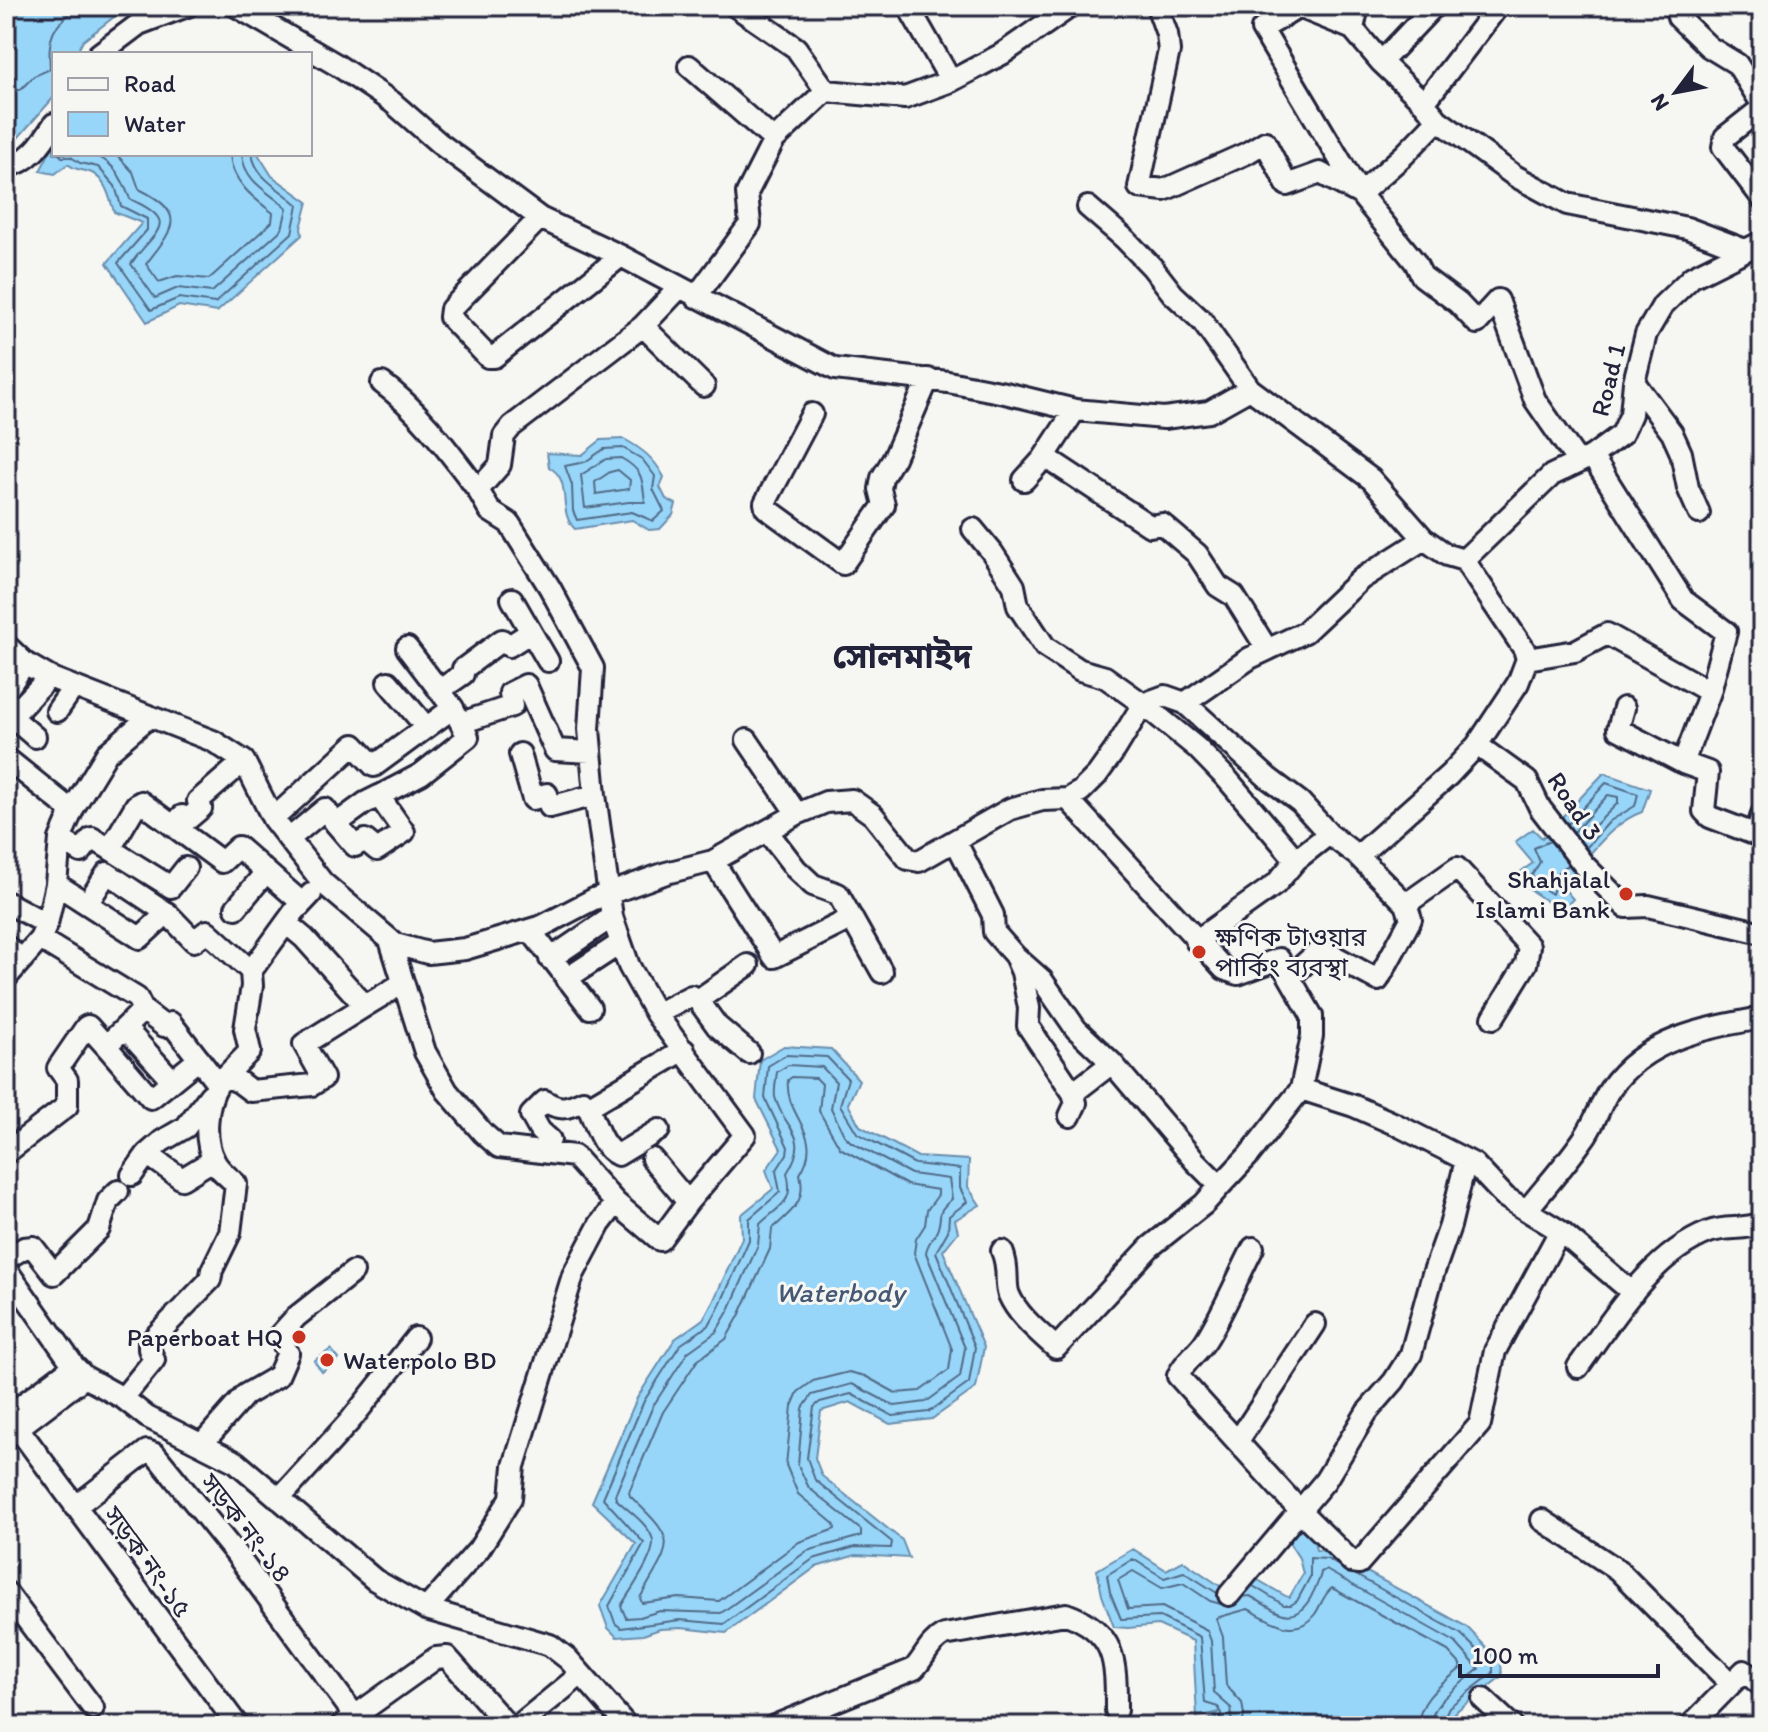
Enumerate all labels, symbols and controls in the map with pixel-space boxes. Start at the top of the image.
legend [52,52,312,156]
north arrow [1636,52,1716,132]
text: Road [124,69,176,98]
text: N [1644,89,1675,116]
text: Water [124,109,186,138]
street label: Road 1 [1584,340,1632,420]
district label: সোলমাইদ [832,636,973,677]
street label: Road 3 [1540,766,1610,846]
place label: Shahjalal Islami Bank [1475,863,1610,925]
marker: Shahjalal Islami Bank [1617,885,1635,903]
place label: ক্ষণিক টাওয়ার পার্কিং ব্যবস্থা [1214,921,1367,983]
marker: ক্ষণিক টাওয়ার পার্কিং ব্যবস্থা [1190,943,1208,961]
water label: Waterbody [775,1275,907,1309]
place label: Paperboat HQ [127,1321,283,1353]
marker: Paperboat HQ [290,1328,308,1346]
place label: Waterpolo BD [343,1344,496,1376]
marker: Waterpolo BD [318,1351,336,1369]
street label: সড়ক নং-১৪ [193,1466,299,1589]
street label: সড়ক নং-১৫ [96,1499,199,1624]
scale bar [1460,1628,1658,1678]
text: 100 m [1472,1641,1538,1670]

